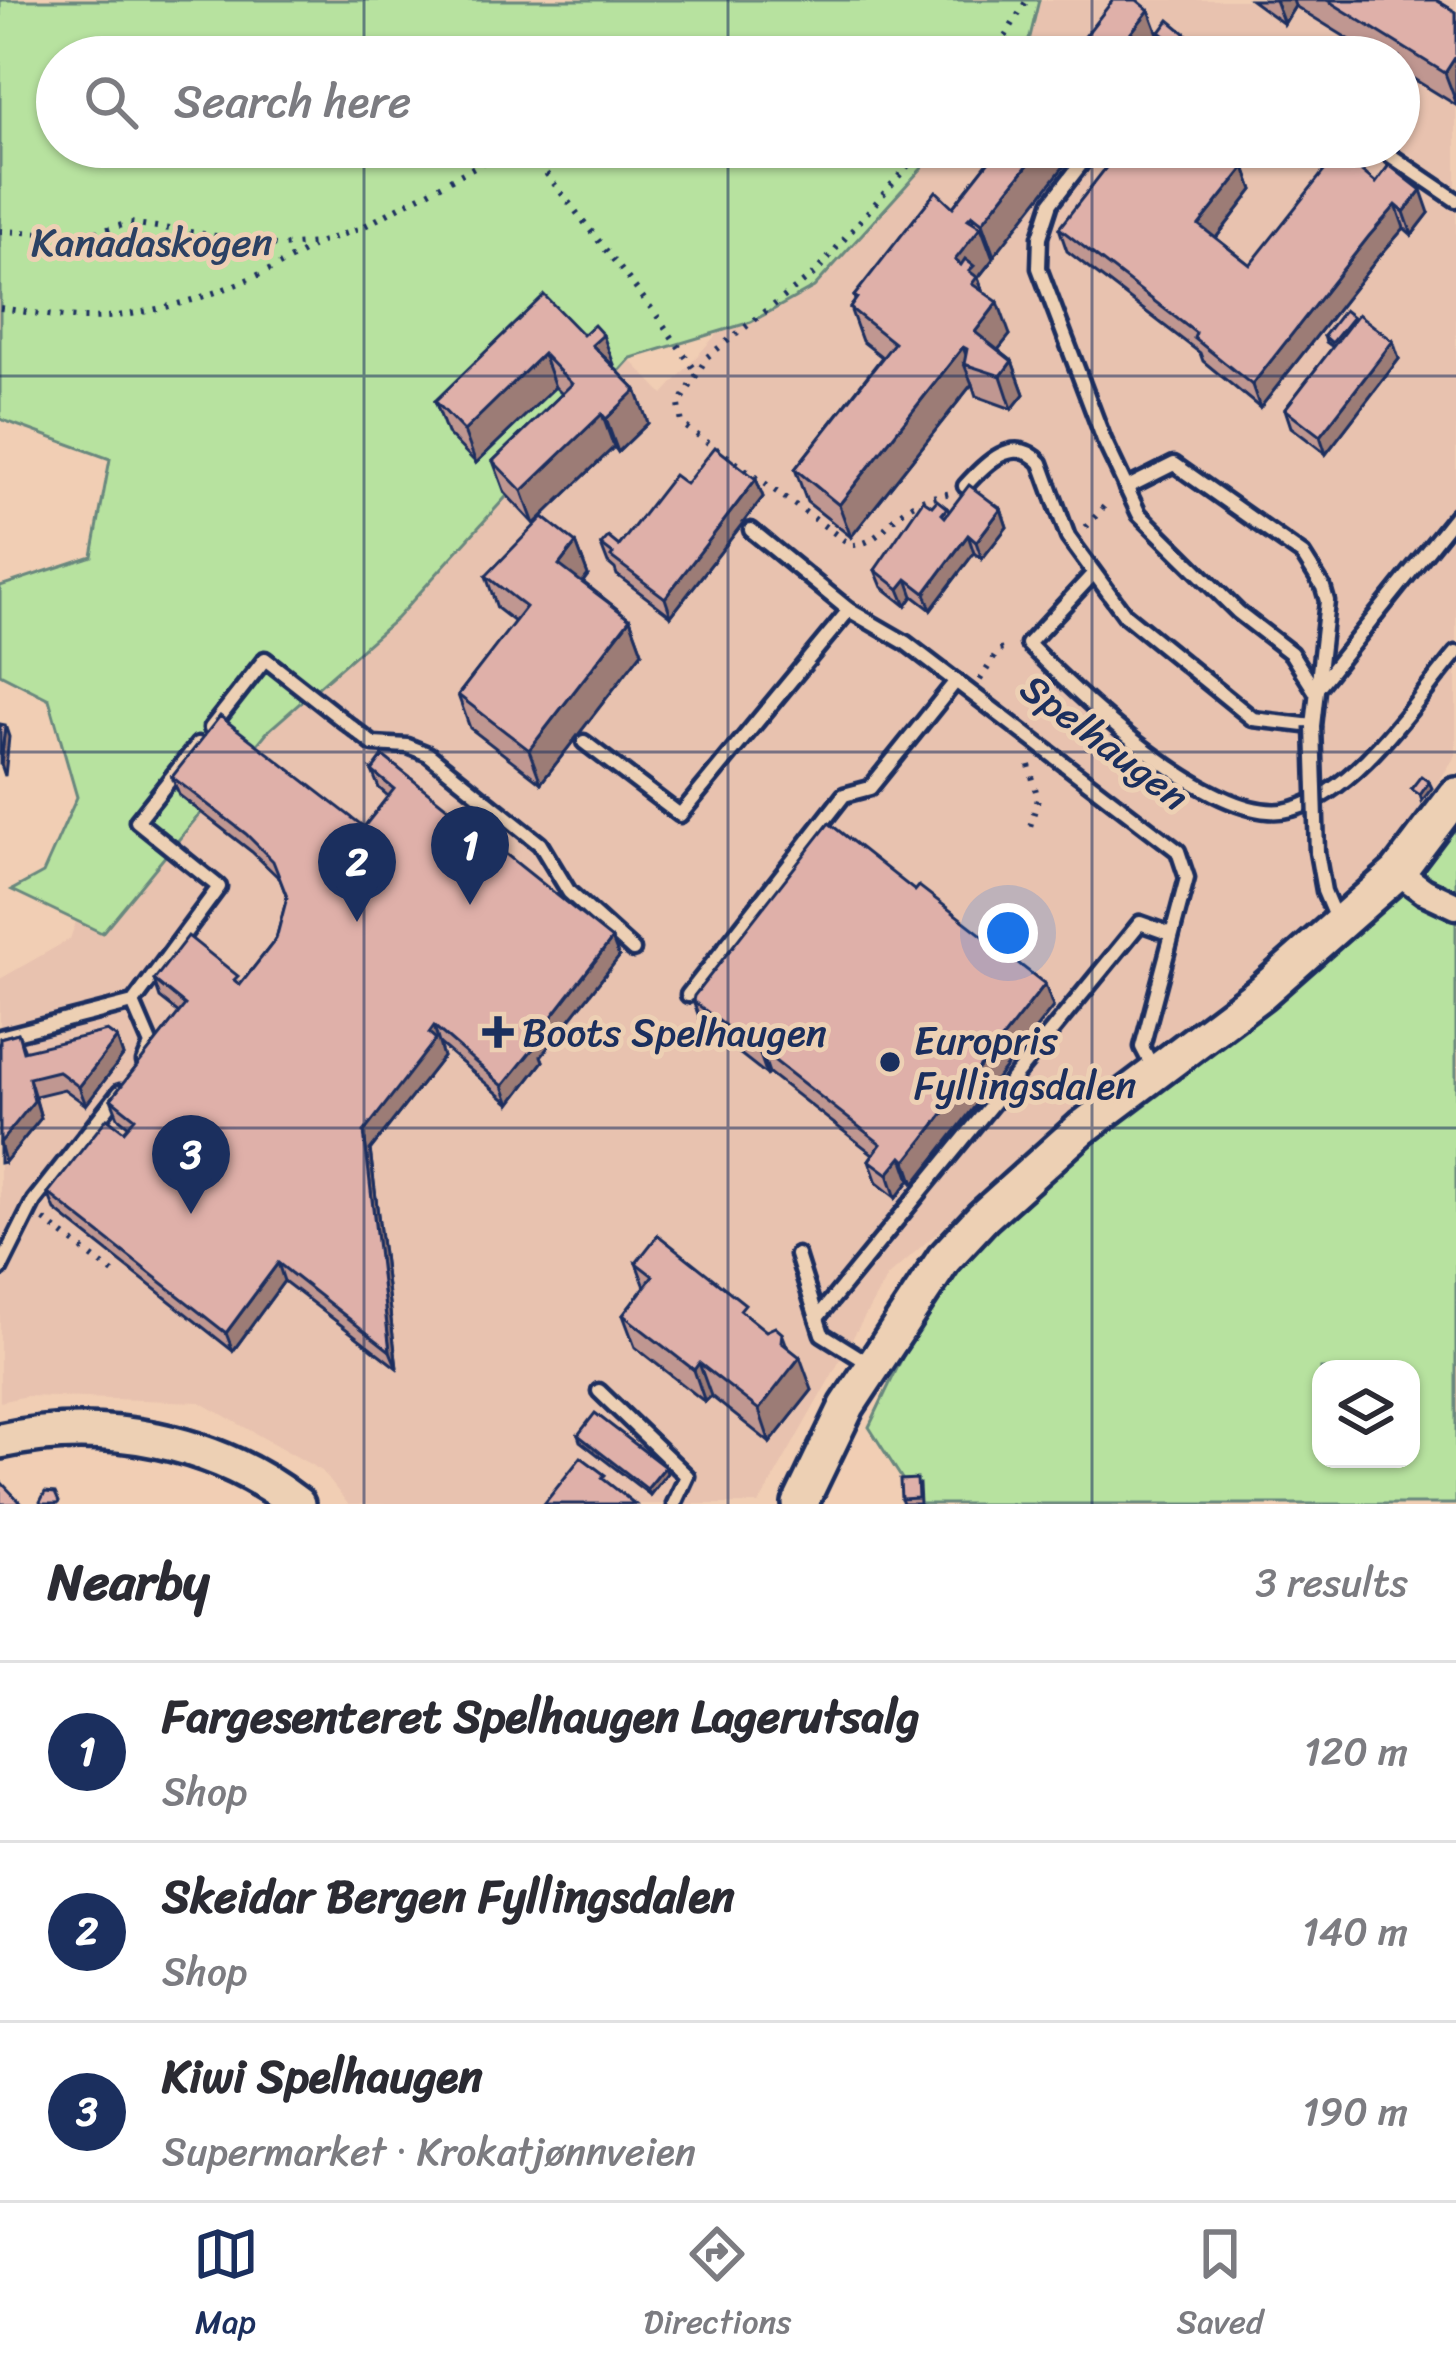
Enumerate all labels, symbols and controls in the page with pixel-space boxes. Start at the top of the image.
search box [36,36,1420,168]
text: Search here [174,62,411,142]
icon: search [78,69,144,135]
park label: Kanadaskogen [31,208,273,277]
street label: Spelhaugen [1005,655,1205,829]
pin: 1 [431,806,509,905]
pin: 2 [318,823,396,922]
your location [978,903,1038,963]
place label: Boots Spelhaugen [522,998,827,1067]
place label: Europris Fyllingsdalen [914,1006,1136,1120]
marker: Boots Spelhaugen [485,1019,511,1045]
marker: Europris Fyllingsdalen [877,1049,903,1075]
pin: 3 [152,1115,230,1214]
map controls [1312,1360,1420,1468]
button: layers [1312,1360,1420,1468]
text: Nearby [48,1537,209,1627]
text: 3 results [1255,1548,1408,1617]
text: Fargesenteret Spelhaugen Lagerutsalg [162,1677,920,1757]
text: 1 [79,1717,95,1786]
text: 120 m [1304,1717,1408,1786]
text: Shop [162,1757,247,1826]
text: Skeidar Bergen Fyllingsdalen [162,1857,735,1937]
text: 2 [76,1897,98,1966]
text: 140 m [1302,1897,1408,1966]
text: Shop [162,1937,247,2006]
text: Kiwi Spelhaugen [162,2037,483,2117]
text: 3 [76,2077,98,2146]
text: 190 m [1303,2077,1408,2146]
text: Supermarket · Krokatjønnveien [162,2117,696,2186]
tab: Map [193,2221,259,2351]
tab: Directions [644,2221,791,2351]
tab: Saved [1176,2221,1263,2351]

